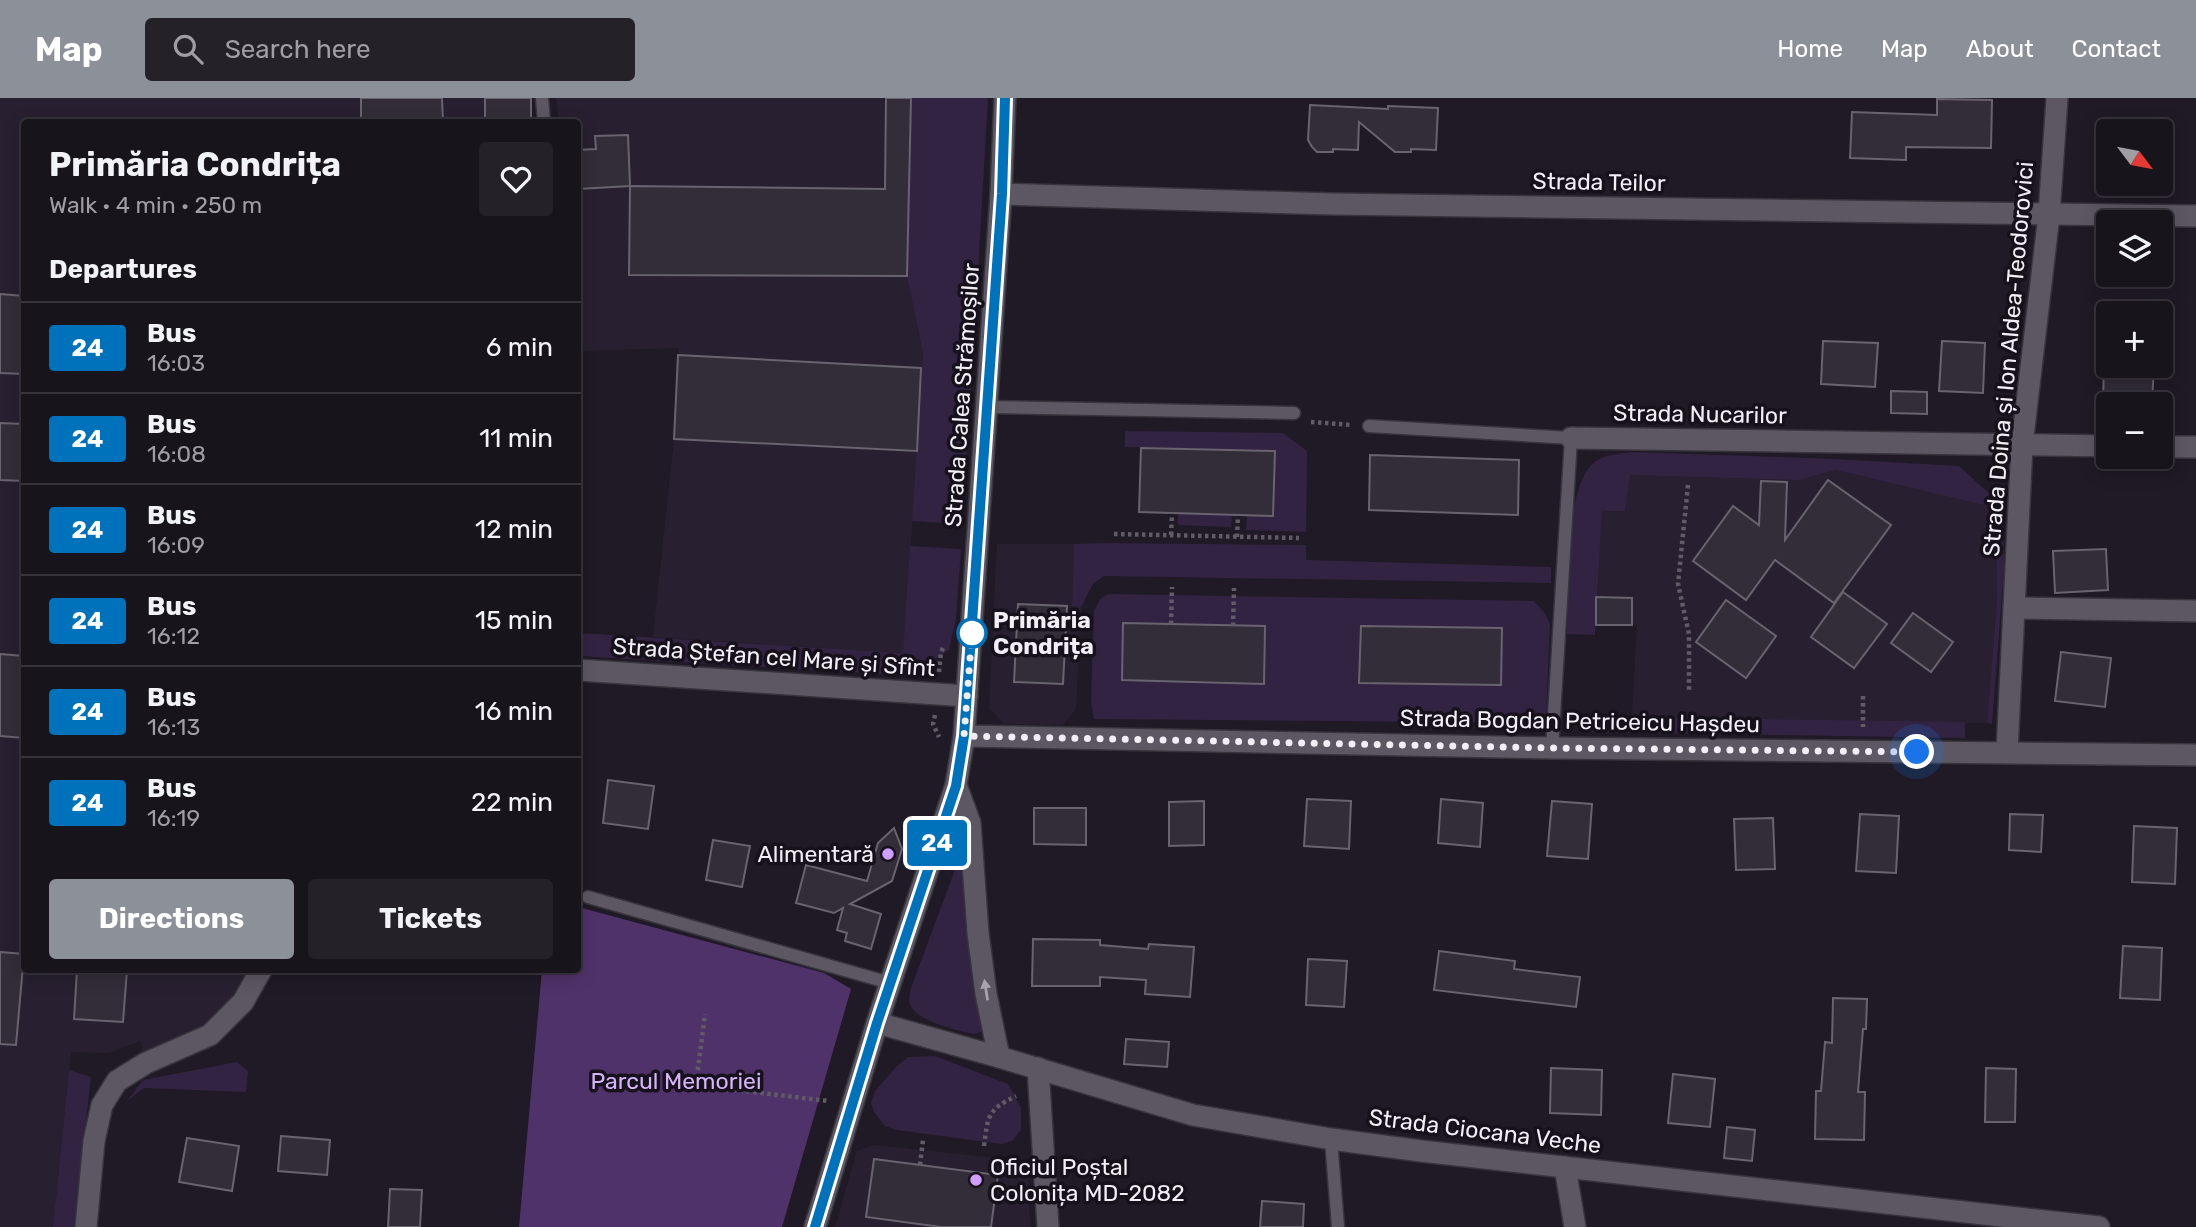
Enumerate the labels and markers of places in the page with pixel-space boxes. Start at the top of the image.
place label: Primăria Condrița [993,606,1094,660]
marker: Primăria Condrița [957,618,987,648]
place label: Alimentară [757,840,874,868]
marker: Alimentară [880,846,896,862]
place label: Oficiul Poștal Colonița MD-2082 [990,1153,1185,1207]
marker: Oficiul Poștal Colonița MD-2082 [968,1172,984,1188]

